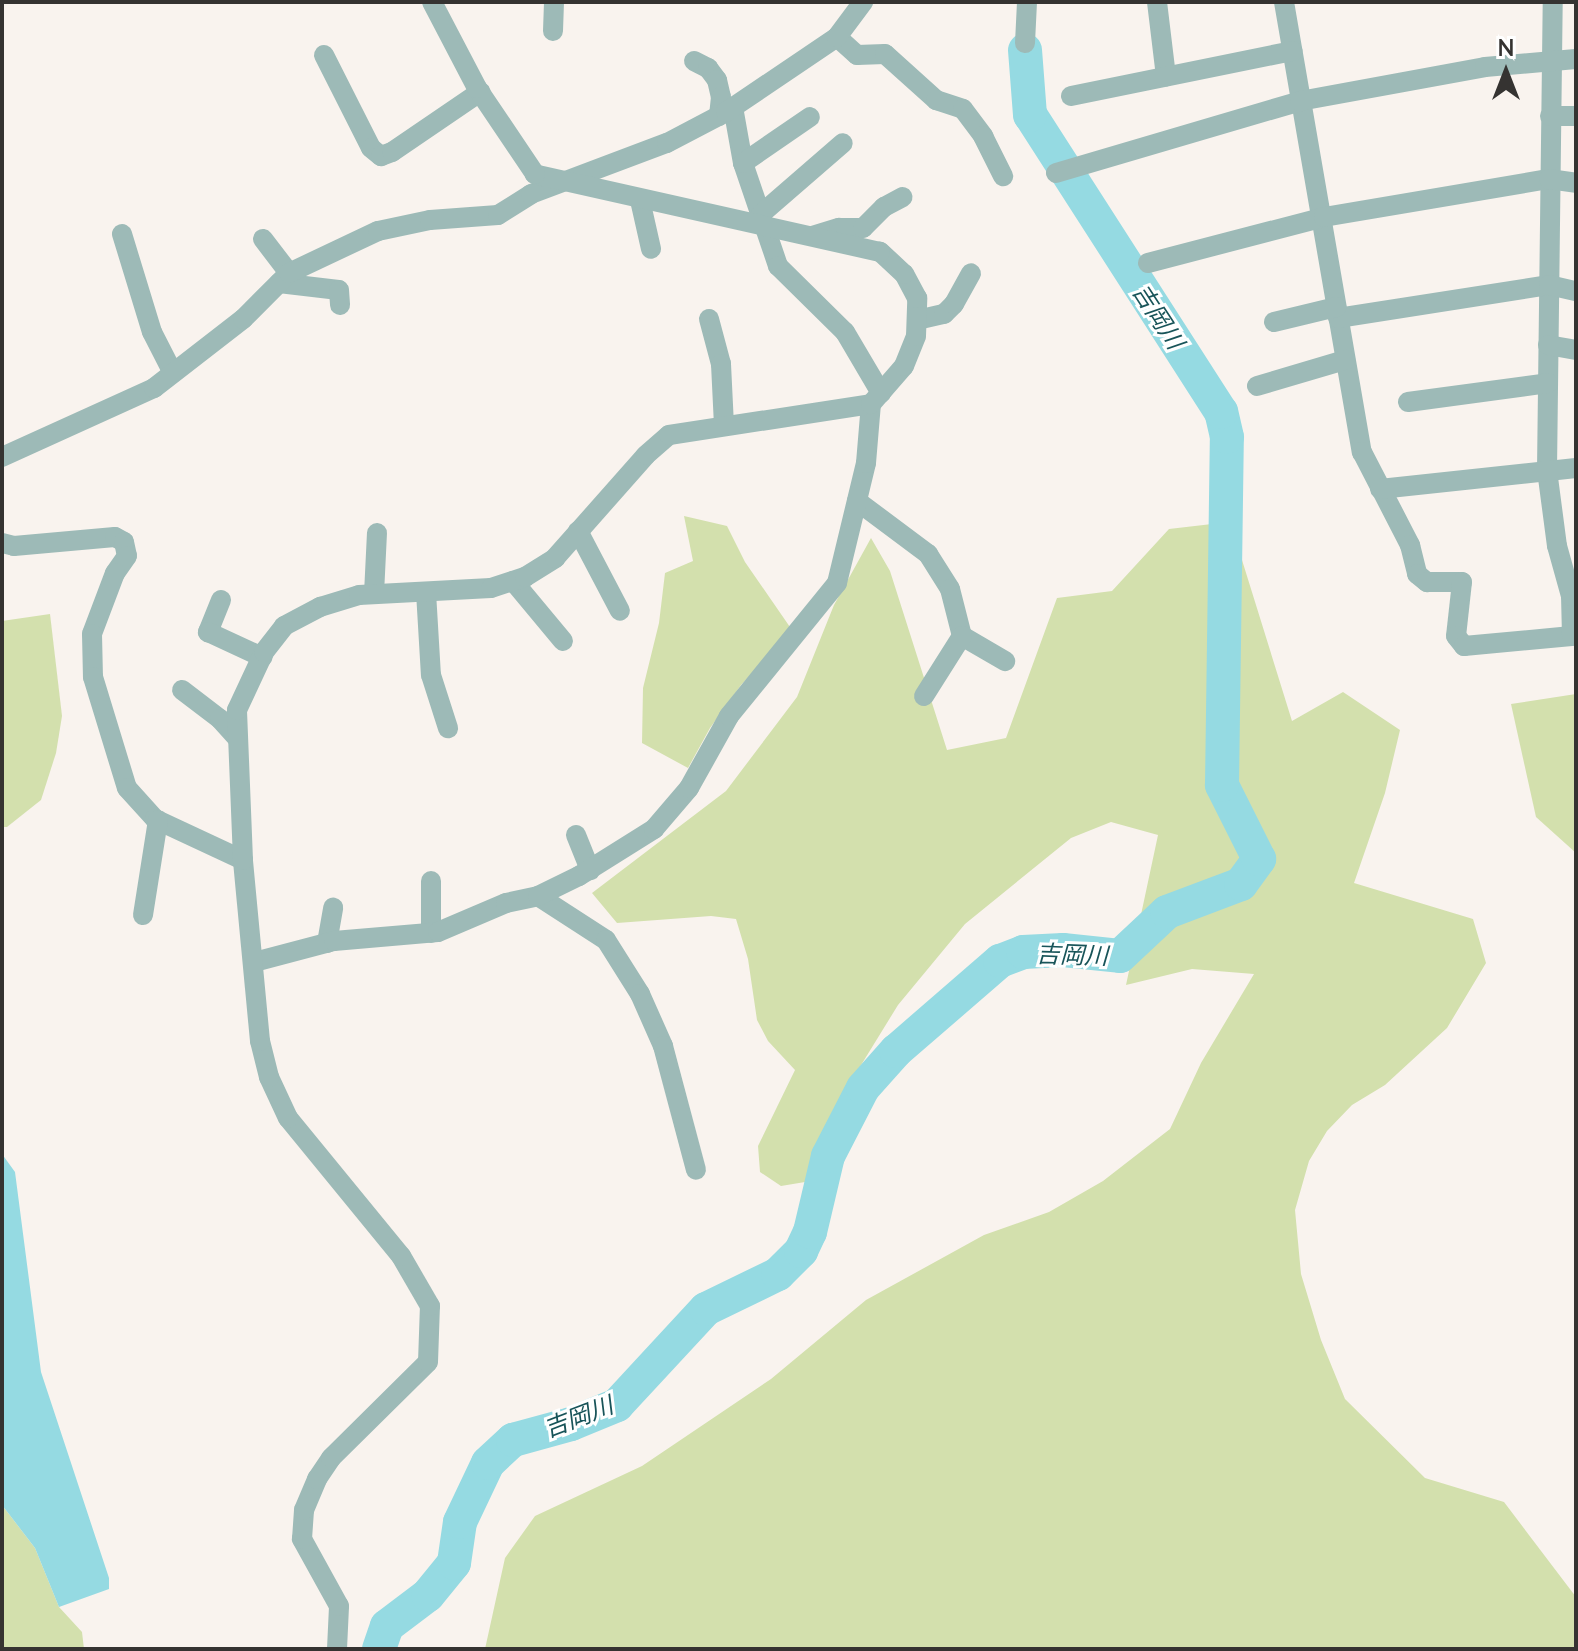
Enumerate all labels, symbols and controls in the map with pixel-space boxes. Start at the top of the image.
north arrow [1466,32,1546,112]
text: N [1498,34,1514,61]
water label: 吉岡川 [1127,278,1191,354]
water label: 吉岡川 [1036,938,1108,970]
water label: 吉岡川 [539,1390,617,1442]

